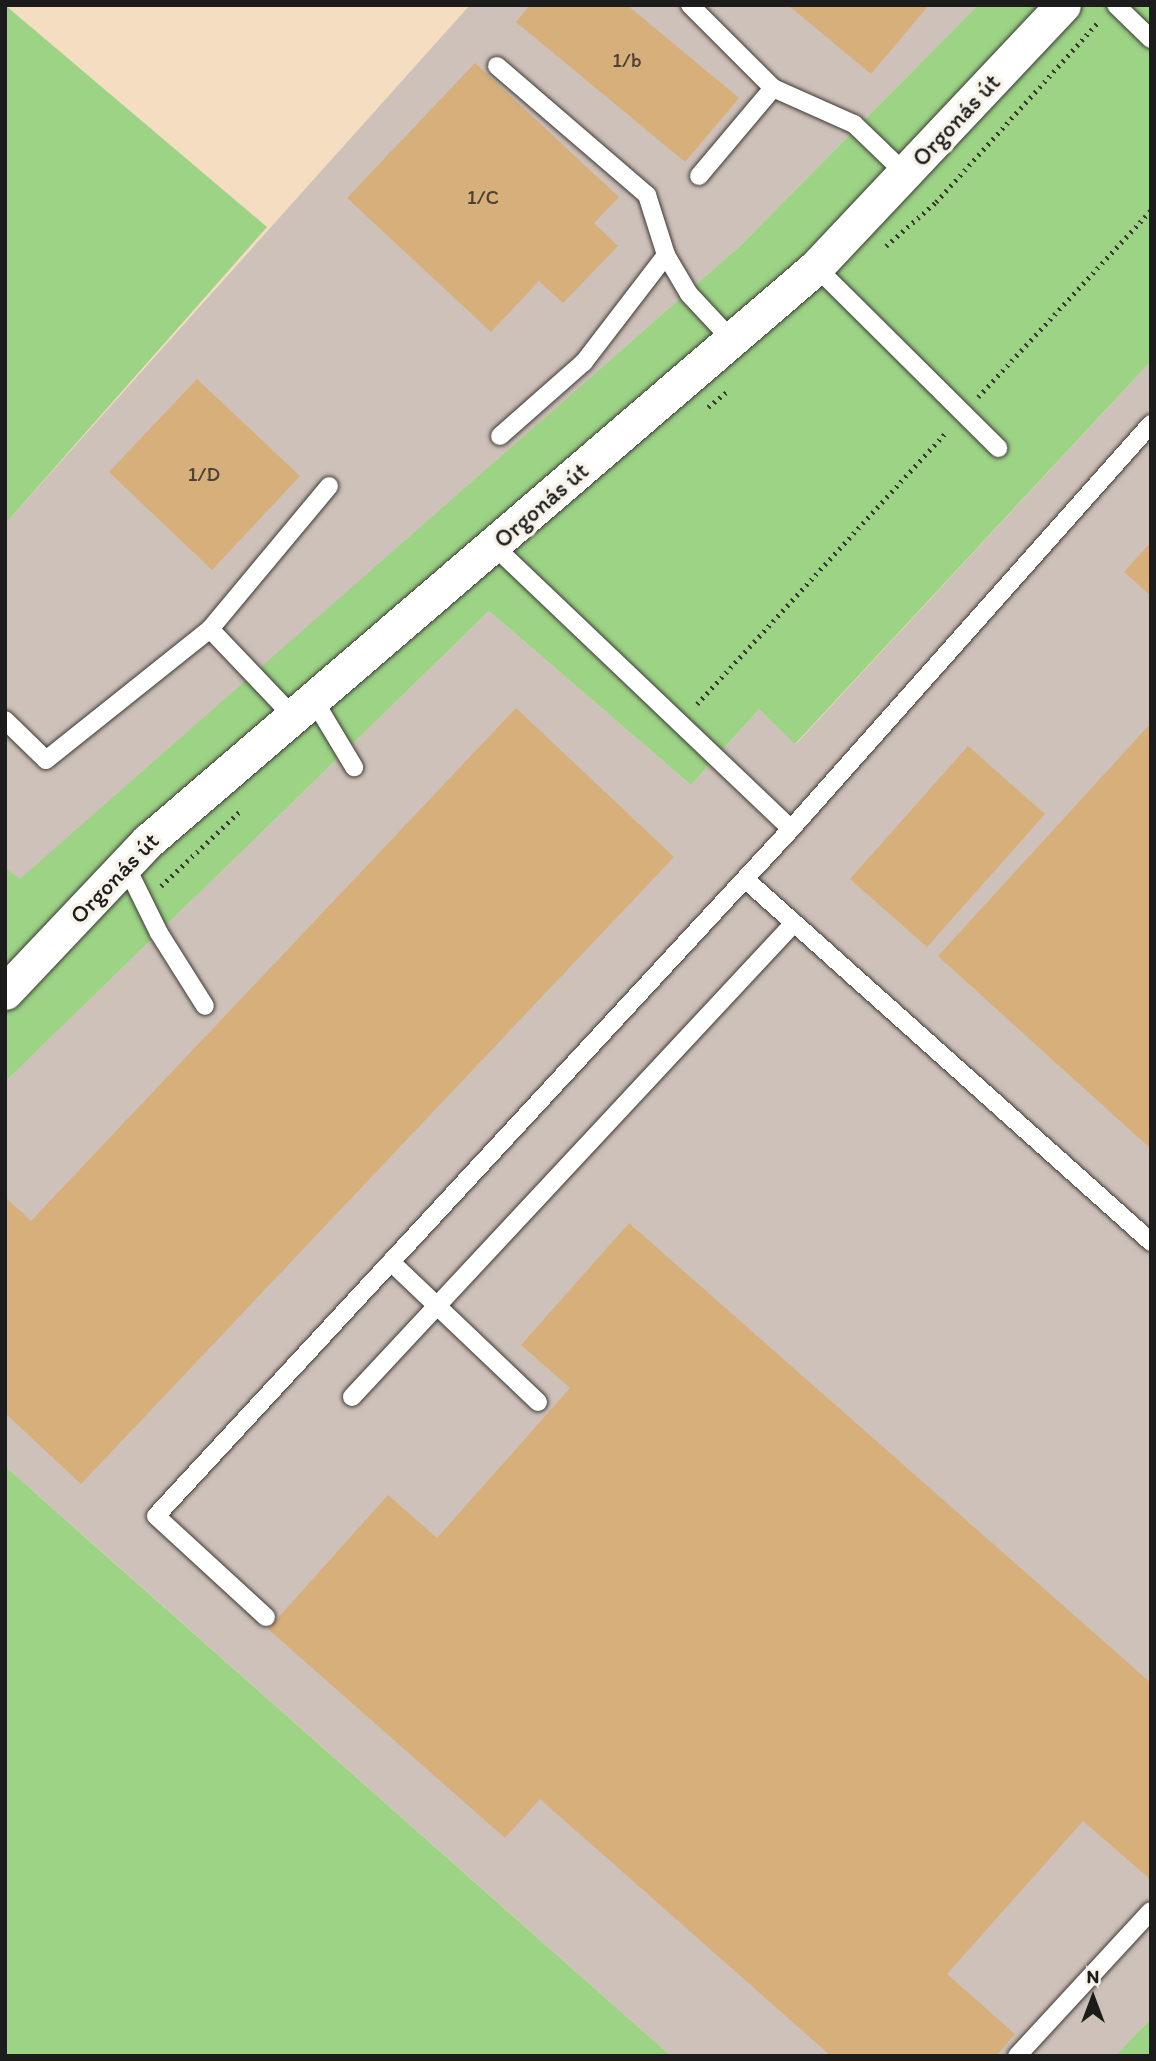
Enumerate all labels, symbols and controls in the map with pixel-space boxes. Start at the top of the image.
house number: 1/b [612,47,642,73]
street label: Orgonás út [906,68,1006,172]
house number: 1/C [467,184,499,210]
street label: Orgonás út [488,456,594,554]
house number: 1/D [188,461,220,487]
street label: Orgonás út [63,826,165,930]
north arrow [1058,1963,1128,2033]
text: N [1087,1965,1099,1988]

